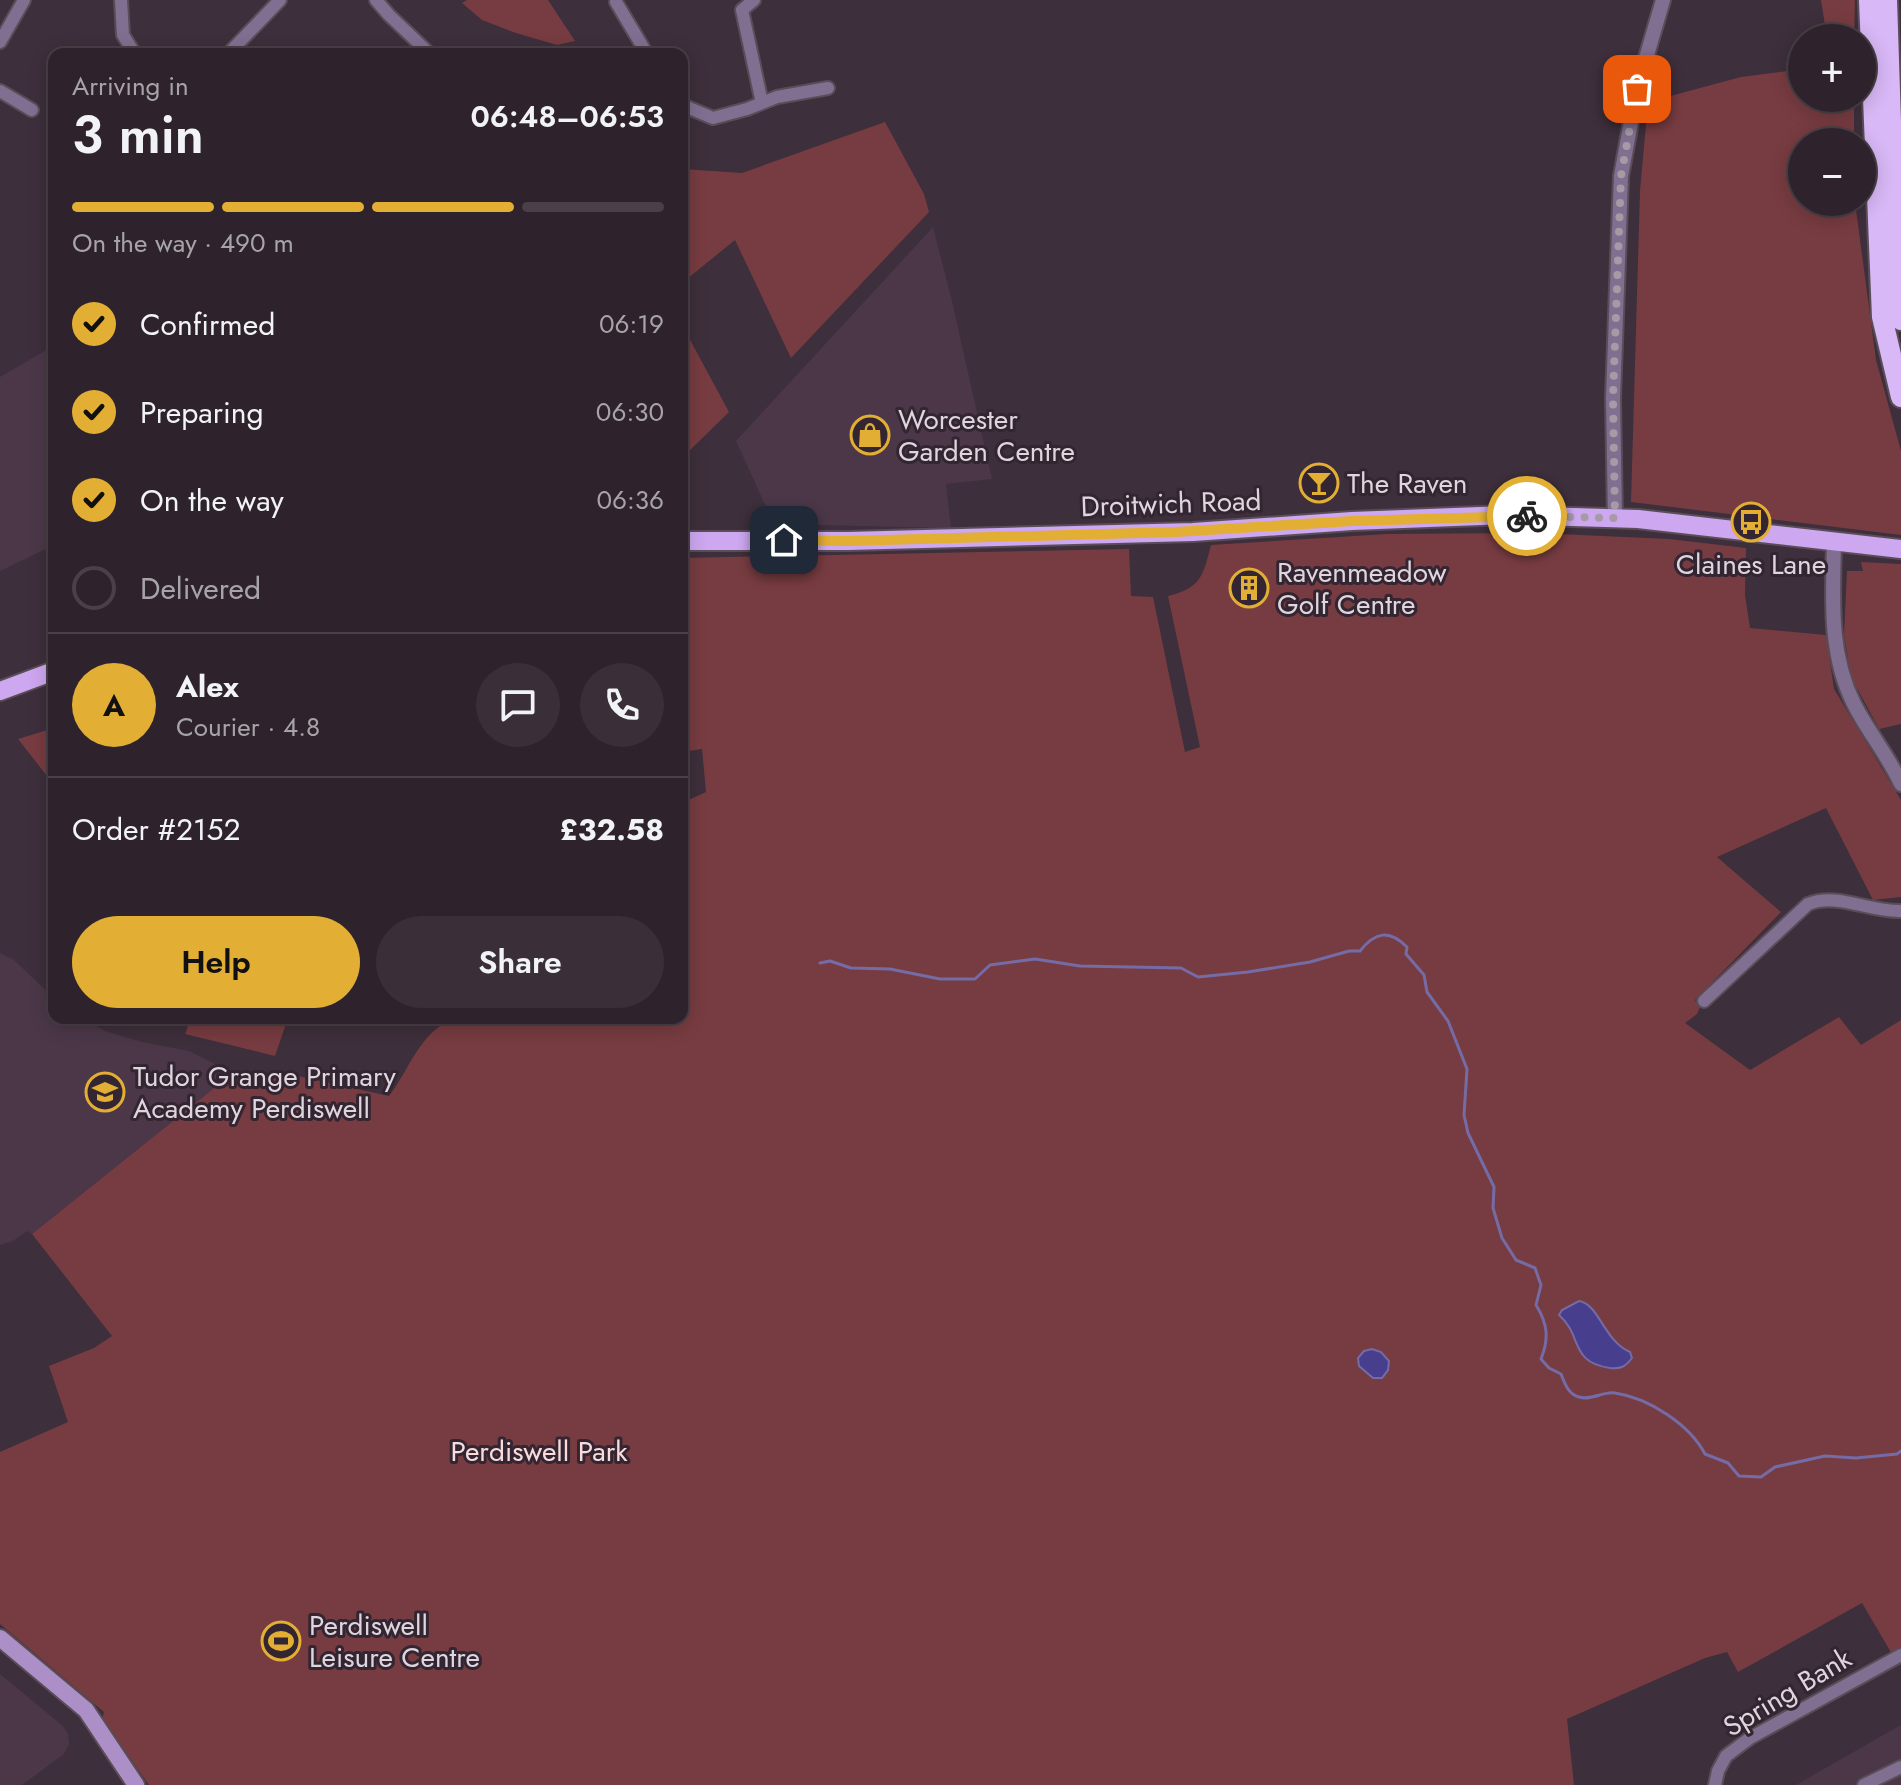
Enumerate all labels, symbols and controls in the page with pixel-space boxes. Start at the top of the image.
map controls [1788,24,1876,216]
button: + [1788,24,1876,112]
pin [1603,55,1671,123]
text: Arriving in [72,67,189,105]
icon: bag [1615,67,1659,111]
text: 06:48–06:53 [471,95,664,138]
text: 3 min [72,97,204,173]
button: − [1788,128,1876,216]
text: On the way · 490 m [72,224,294,262]
icon: check [72,302,116,346]
text: Confirmed [140,303,275,346]
text: 06:19 [599,305,664,343]
icon: check [72,390,116,434]
text: Preparing [140,391,264,434]
text: 06:30 [596,393,664,431]
place label: Worcester Garden Centre [898,399,1075,472]
shop icon: Worcester Garden Centre [849,414,891,456]
bar icon: The Raven [1298,462,1340,504]
place label: The Raven [1347,463,1468,504]
courier [1487,476,1567,556]
icon: check [72,478,116,522]
text: On the way [140,479,284,522]
street label: Droitwich Road [1080,480,1262,527]
text: 06:36 [596,481,664,519]
icon: bike [1505,494,1549,538]
bus stop icon: Claines Lane [1730,501,1772,543]
pin [750,506,818,574]
icon: home [762,518,806,562]
place label: Claines Lane [1676,544,1826,585]
place label: Ravenmeadow Golf Centre [1277,552,1447,625]
text: Delivered [140,567,261,610]
building icon: Ravenmeadow Golf Centre [1228,567,1270,609]
button: chat [476,663,560,747]
button: phone [580,663,664,747]
text: Alex [176,665,239,708]
text: A [103,684,125,727]
text: Courier · 4.8 [176,708,320,746]
text: Order #2152 [72,808,241,851]
text: £32.58 [560,808,664,851]
button: Help [72,916,360,1008]
button: Share [376,916,664,1008]
place label: Tudor Grange Primary Academy Perdiswell [133,1056,396,1129]
school or university icon: Tudor Grange Primary Academy Perdiswell [84,1071,126,1113]
park label: Perdiswell Park [450,1431,628,1472]
place label: Perdiswell Leisure Centre [309,1605,480,1678]
sports icon: Perdiswell Leisure Centre [260,1620,302,1662]
street label: Spring Bank [1715,1638,1860,1747]

